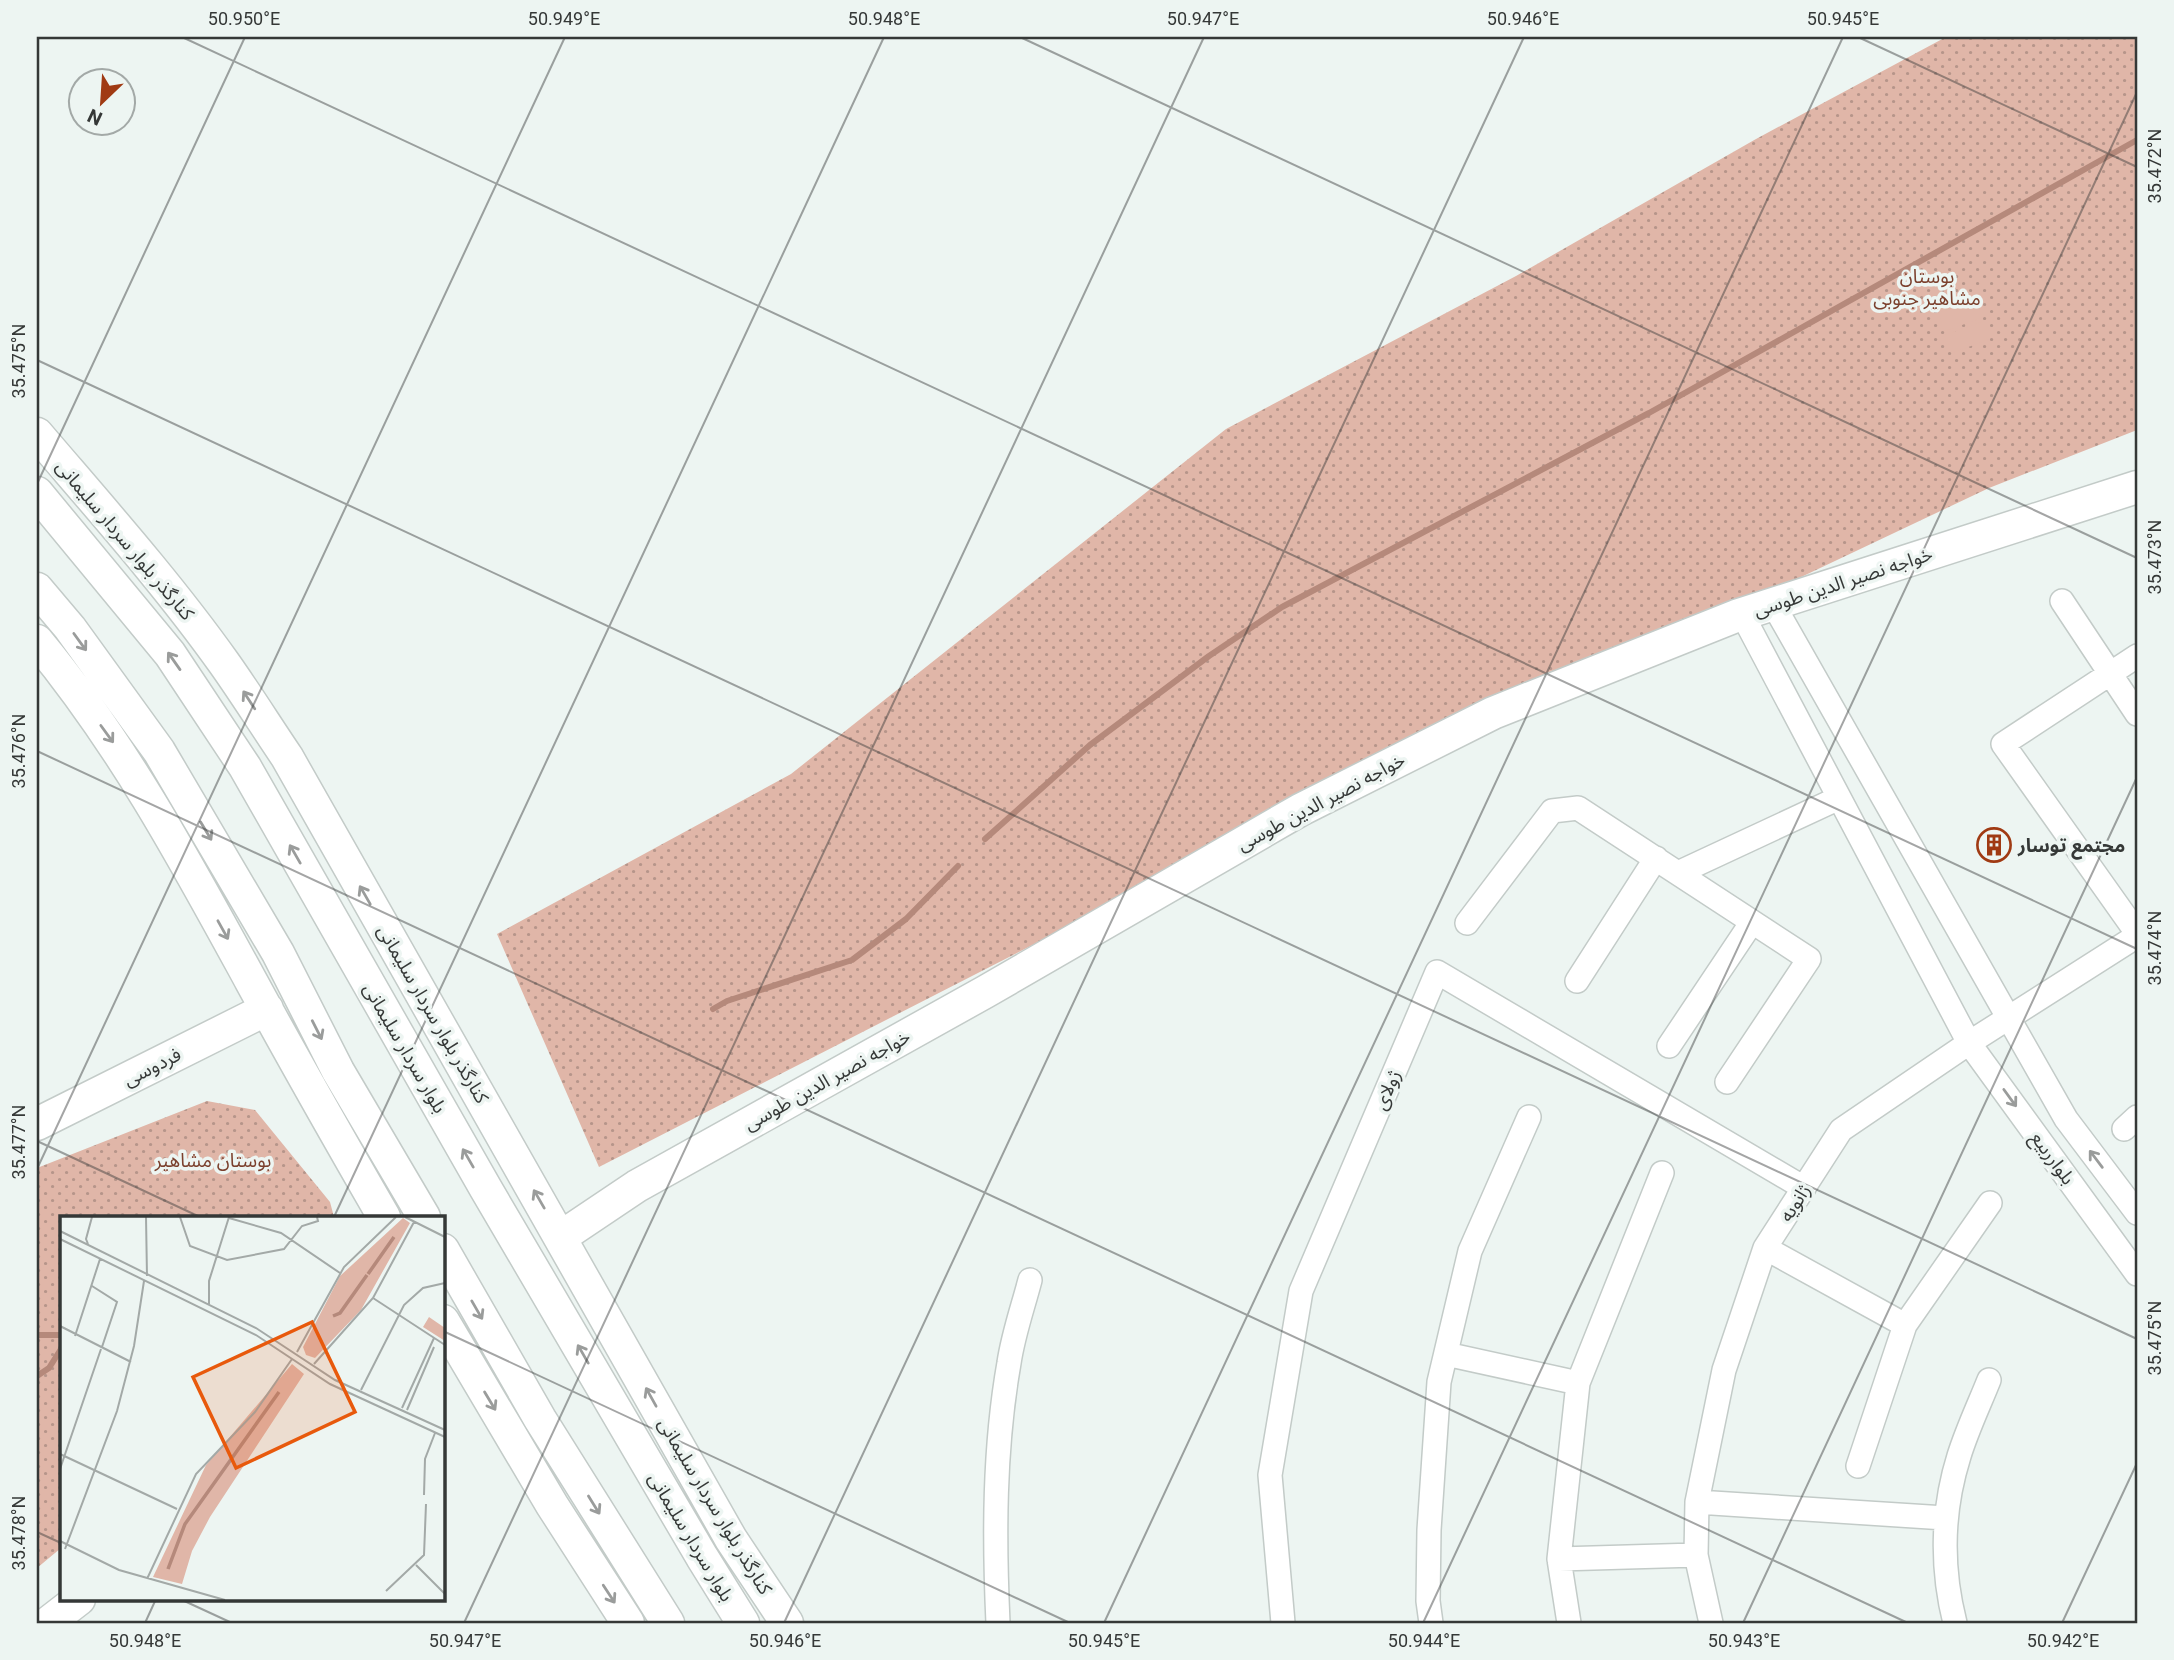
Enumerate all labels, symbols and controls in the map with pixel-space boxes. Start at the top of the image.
text: 50.950°E [208,8,280,29]
text: 50.949°E [528,8,600,29]
text: 50.948°E [848,8,920,29]
text: 50.947°E [1167,8,1239,29]
text: 50.946°E [1487,8,1559,29]
text: 50.945°E [1807,8,1879,29]
north arrow [66,66,136,136]
text: N [84,104,106,130]
text: 35.472°N [2144,129,2165,203]
park label: بوستان مشاهیر جنوبی [1873,265,1981,310]
text: 35.475°N [8,324,29,398]
street label: کنارگذر بلوار سردار سلیمانی [51,455,200,626]
text: 35.473°N [2144,520,2165,594]
street label: خواجه نصیر الدین طوسی [1751,542,1935,622]
one-way arrow [73,632,87,651]
one-way arrow [167,652,181,671]
one-way arrow [241,691,256,710]
text: 35.476°N [8,714,29,788]
one-way arrow [100,724,115,743]
street label: خواجه نصیر الدین طوسی [1233,748,1409,856]
one-way arrow [199,821,213,841]
building icon: مجتمع توسار [1975,826,2013,864]
place label: مجتمع توسار [2017,834,2125,860]
one-way arrow [288,844,302,864]
one-way arrow [358,885,371,906]
text: 35.474°N [2144,911,2165,985]
one-way arrow [217,919,230,940]
street label: کنارگذر بلوار سردار سلیمانی [373,921,493,1107]
street label: بلوار سردار سلیمانی [359,979,451,1117]
one-way arrow [310,1019,324,1040]
street label: خواجه نصیر الدین طوسی [740,1025,914,1135]
street label: فردوسی [119,1043,185,1091]
street label: ژولای [1368,1067,1406,1113]
one-way arrow [2002,1088,2017,1107]
text: 35.477°N [8,1105,29,1179]
street label: بلوارربیع [2024,1127,2080,1191]
one-way arrow [461,1148,474,1169]
park label: بوستان مشاهیر [154,1149,271,1172]
one-way arrow [2088,1150,2103,1168]
street label: ژانویه [1774,1180,1816,1226]
one-way arrow [532,1189,546,1209]
inset map [60,1216,444,1600]
one-way arrow [470,1299,484,1319]
text: 35.475°N [2144,1301,2165,1375]
one-way arrow [576,1345,590,1365]
one-way arrow [644,1387,658,1407]
one-way arrow [483,1390,497,1410]
street label: کنارگذر بلوار سردار سلیمانی [653,1414,777,1598]
street label: بلوار سردار سلیمانی [644,1468,738,1606]
one-way arrow [587,1494,601,1514]
text: 35.478°N [8,1496,29,1570]
one-way arrow [603,1584,617,1604]
text: 50.948°E [109,1630,181,1651]
text: 50.947°E [429,1630,501,1651]
text: 50.946°E [749,1630,821,1651]
text: 50.945°E [1068,1630,1140,1651]
text: 50.944°E [1388,1630,1460,1651]
text: 50.943°E [1708,1630,1780,1651]
text: 50.942°E [2027,1630,2099,1651]

